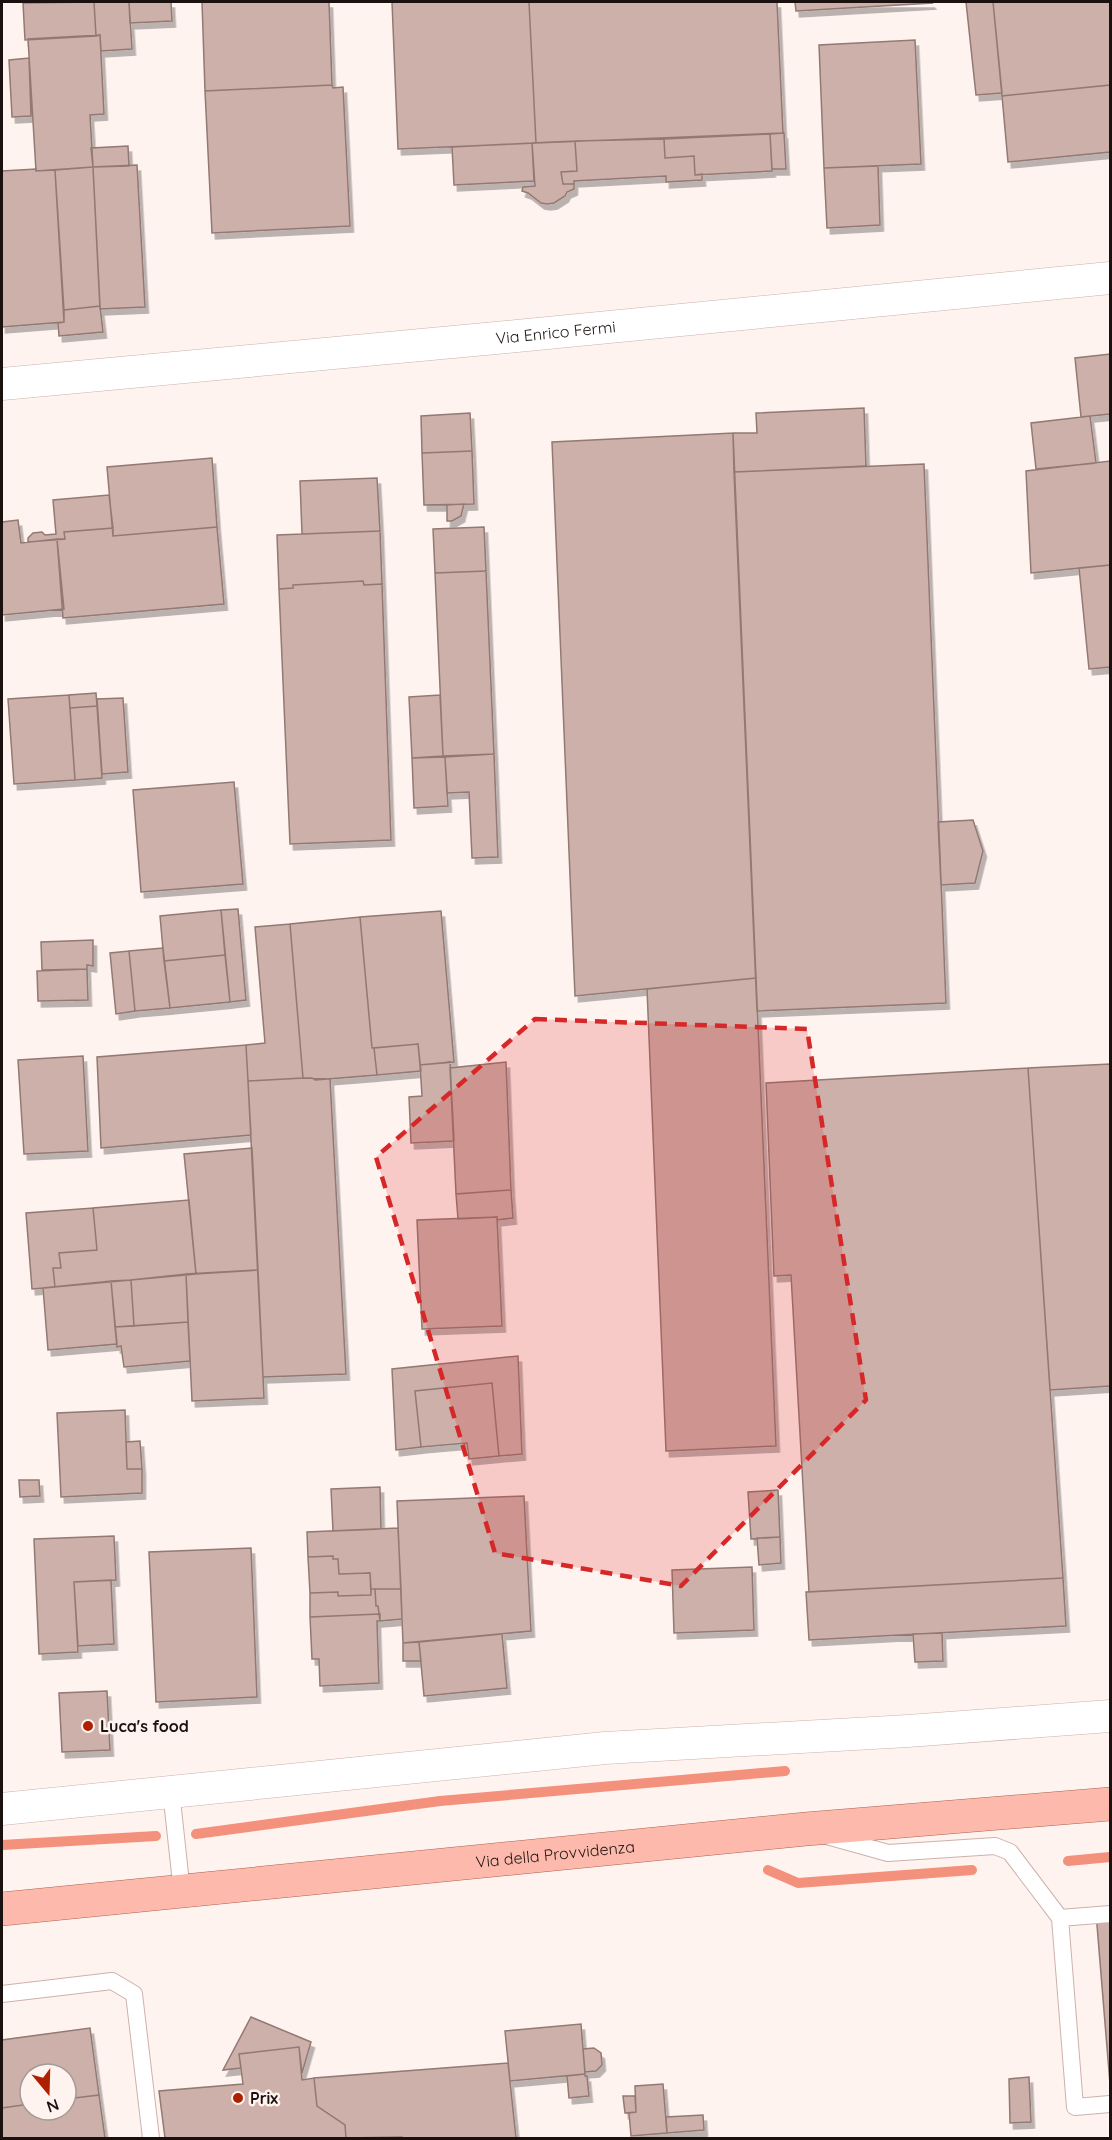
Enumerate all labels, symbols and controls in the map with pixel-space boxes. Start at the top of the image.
street label: Via Enrico Fermi [495,316,617,348]
place label: Luca's food [100,1716,189,1736]
marker: Luca's food [81,1719,95,1733]
street label: Via della Provvidenza [475,1836,636,1872]
north arrow [18,2062,78,2122]
place label: Prix [250,2088,278,2108]
marker: Prix [231,2091,245,2105]
text: N [44,2095,62,2118]

